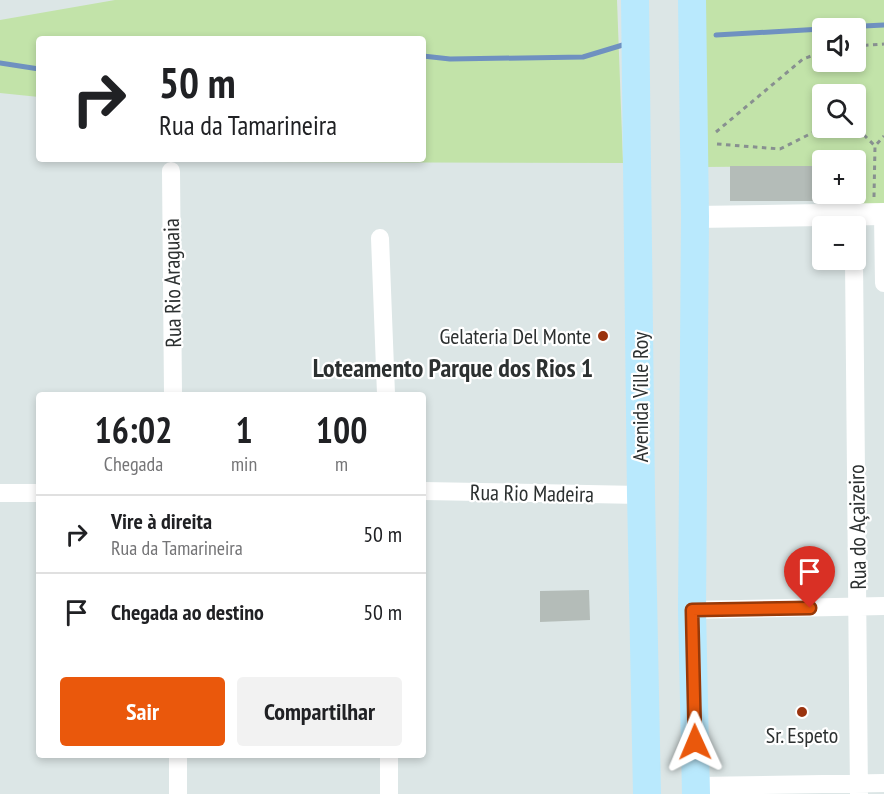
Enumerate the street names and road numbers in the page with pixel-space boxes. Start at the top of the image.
street label: Rua Rio Araguaia [157,218,187,348]
street label: Avenida Ville Roy [626,331,654,462]
street label: Rua do Açaizeiro [842,464,872,590]
street label: Rua Rio Madeira [470,478,594,508]

